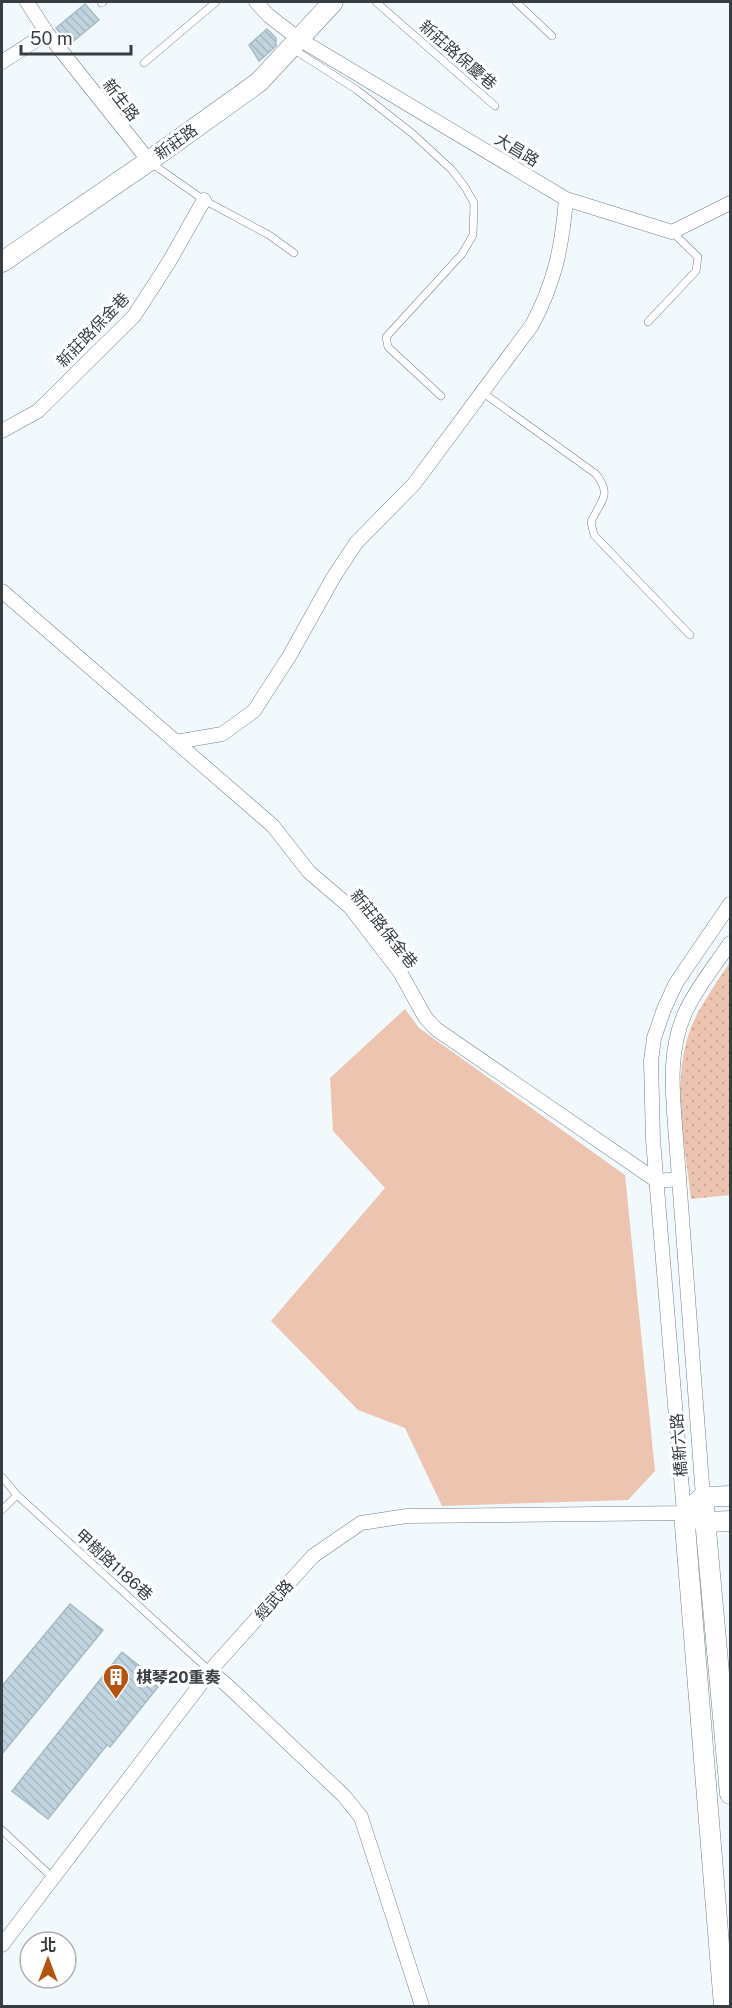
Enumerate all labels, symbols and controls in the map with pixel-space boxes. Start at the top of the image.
street label: 新莊路保慶巷 [416,16,500,94]
scale bar [21,18,130,56]
text: 50 m [30,28,73,49]
street label: 新生路 [99,75,143,125]
street label: 新莊路 [151,120,201,164]
street label: 大昌路 [492,129,542,171]
street label: 新莊路保金巷 [53,289,133,371]
street label: 新莊路保金巷 [346,886,422,972]
street label: 橋新六路 [667,1412,691,1478]
street label: 甲樹路1186巷 [72,1525,156,1605]
street label: 經武路 [251,1576,297,1624]
building icon: 棋琴20重奏 [101,1662,131,1700]
place label: 棋琴20重奏 [136,1668,220,1687]
north arrow [18,1930,78,1990]
text: 北 [40,1936,56,1955]

